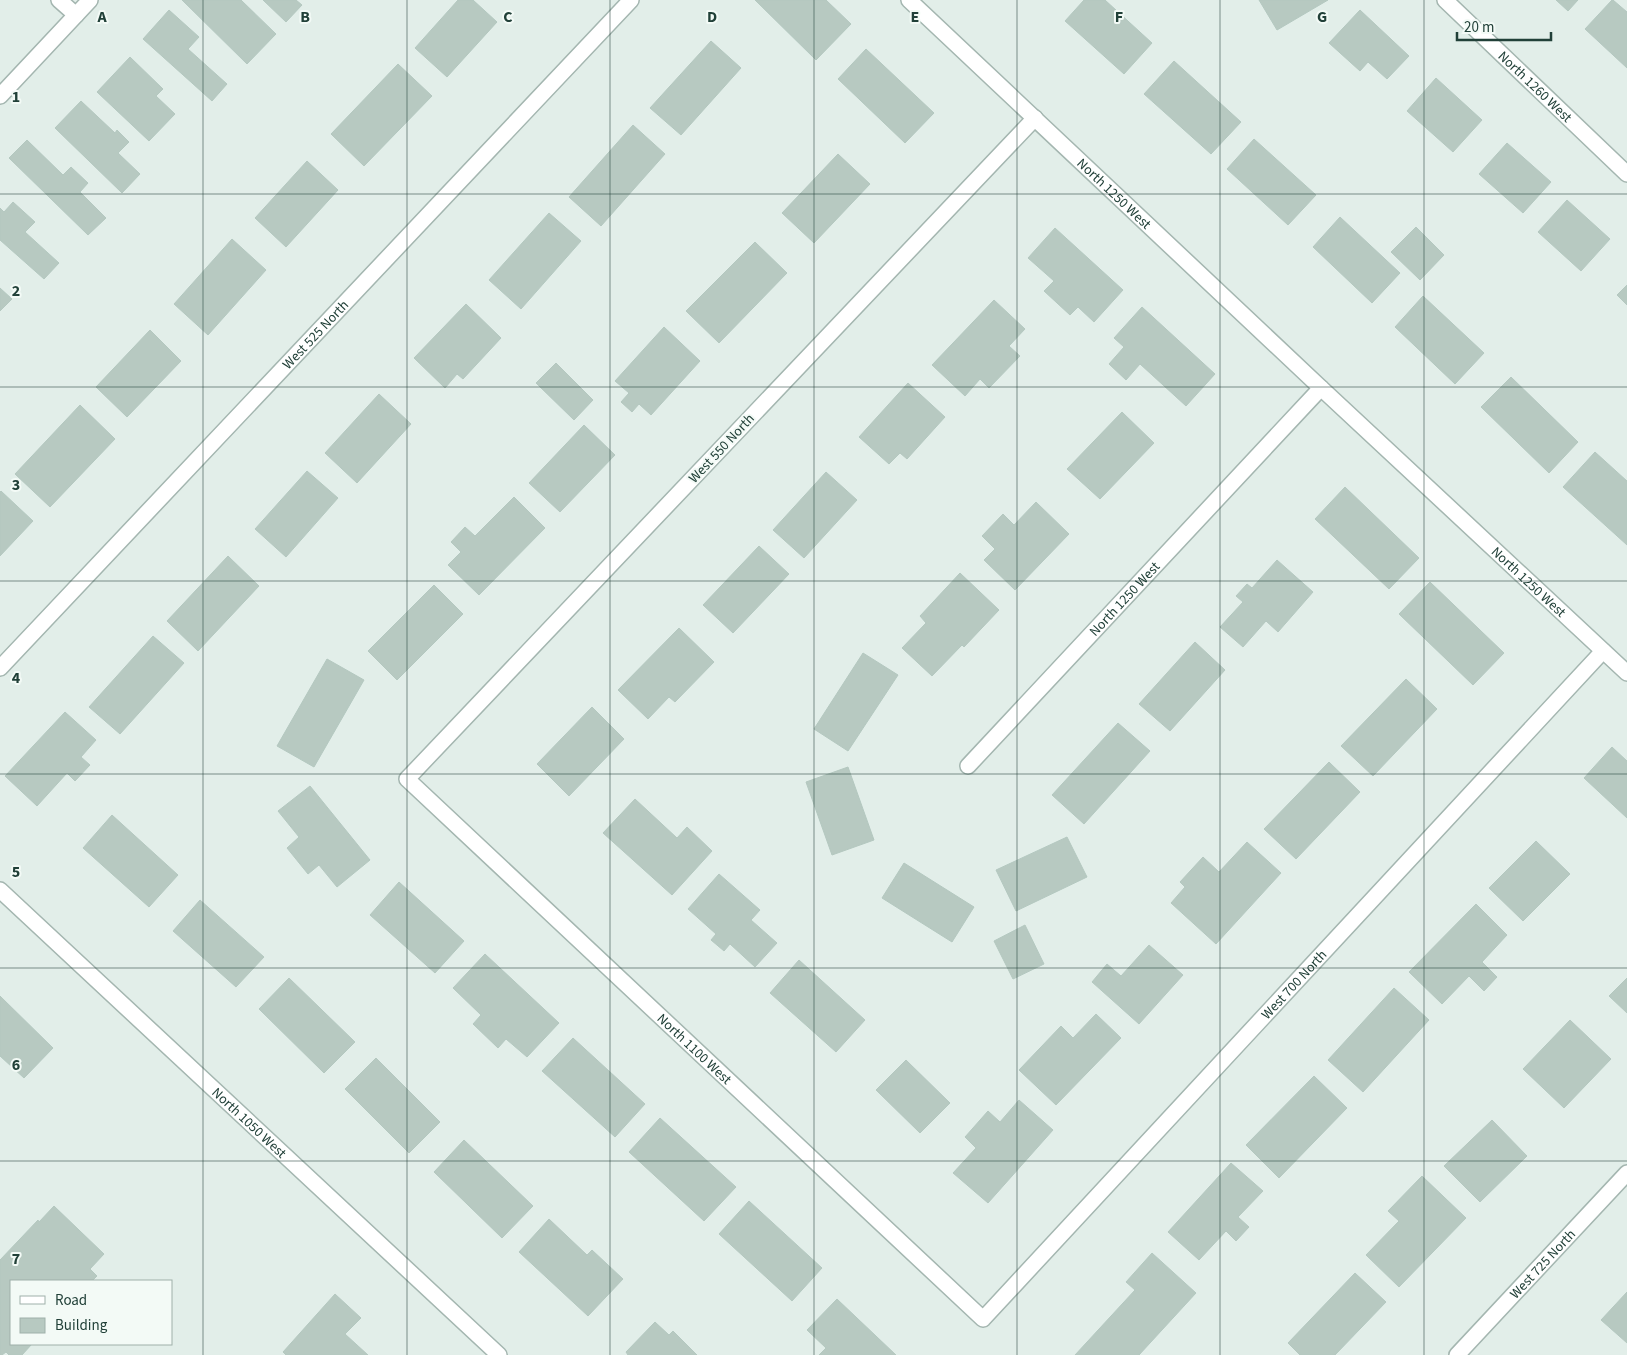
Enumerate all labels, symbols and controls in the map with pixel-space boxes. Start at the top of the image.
text: A [96,6,107,28]
text: B [300,6,310,28]
text: C [503,6,513,28]
text: D [707,6,717,28]
text: E [911,6,919,28]
text: F [1115,6,1123,28]
text: G [1317,6,1327,28]
scale bar [1457,10,1551,42]
text: 20 m [1464,17,1494,38]
street label: North 1260 West [1493,47,1576,128]
text: 1 [12,86,20,108]
street label: North 1250 West [1072,154,1155,234]
text: 2 [12,280,20,302]
street label: West 525 North [278,296,354,374]
street label: West 550 North [684,409,759,488]
text: 3 [12,474,20,496]
street label: North 1250 West [1486,542,1570,622]
street label: North 1250 West [1085,557,1165,641]
text: 4 [12,667,21,689]
text: 5 [12,861,20,883]
street label: West 700 North [1257,946,1332,1024]
street label: North 1100 West [652,1009,736,1090]
text: 6 [12,1054,20,1076]
street label: North 1050 West [207,1083,291,1163]
street label: West 725 North [1505,1225,1581,1304]
text: 7 [12,1248,20,1270]
legend [10,1280,172,1345]
text: Road [55,1290,87,1311]
text: Building [55,1315,108,1336]

